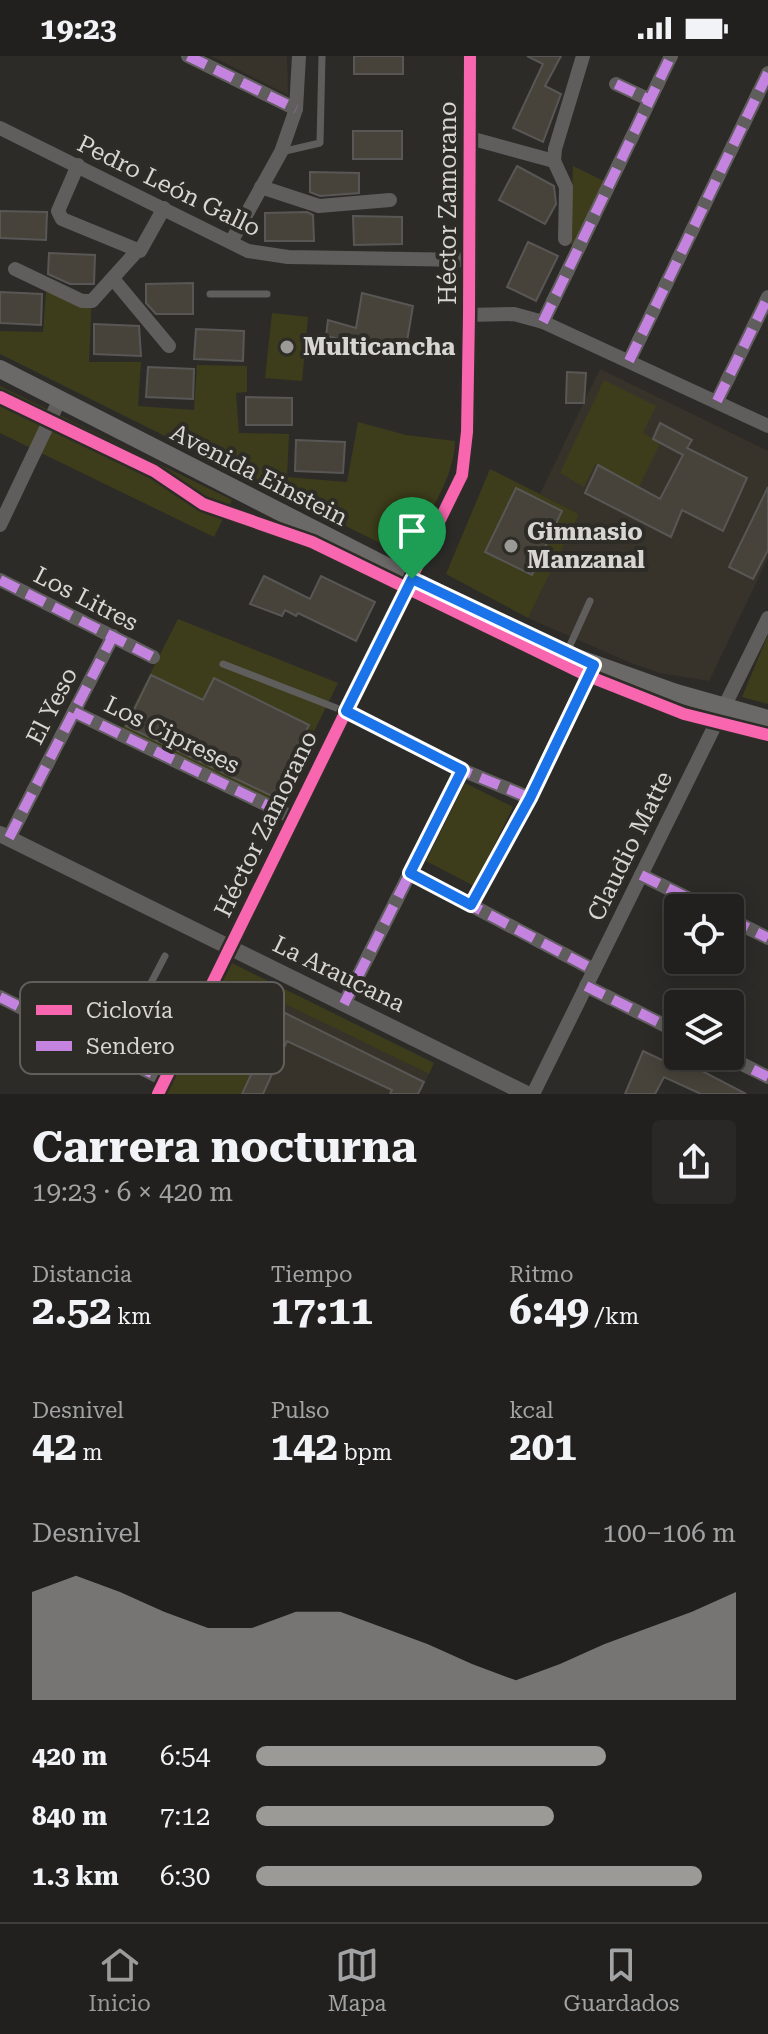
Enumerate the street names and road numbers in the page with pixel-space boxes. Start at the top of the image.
street label: Héctor Zamorano [434,101,462,305]
street label: Pedro León Gallo [73,130,265,242]
street label: Avenida Einstein [166,418,352,532]
street label: Los Litres [29,561,143,637]
street label: El Yeso [21,663,83,749]
street label: Los Cipreses [100,690,244,780]
street label: Héctor Zamorano [209,726,323,922]
street label: Claudio Matte [582,767,678,925]
street label: La Araucana [268,930,410,1018]

